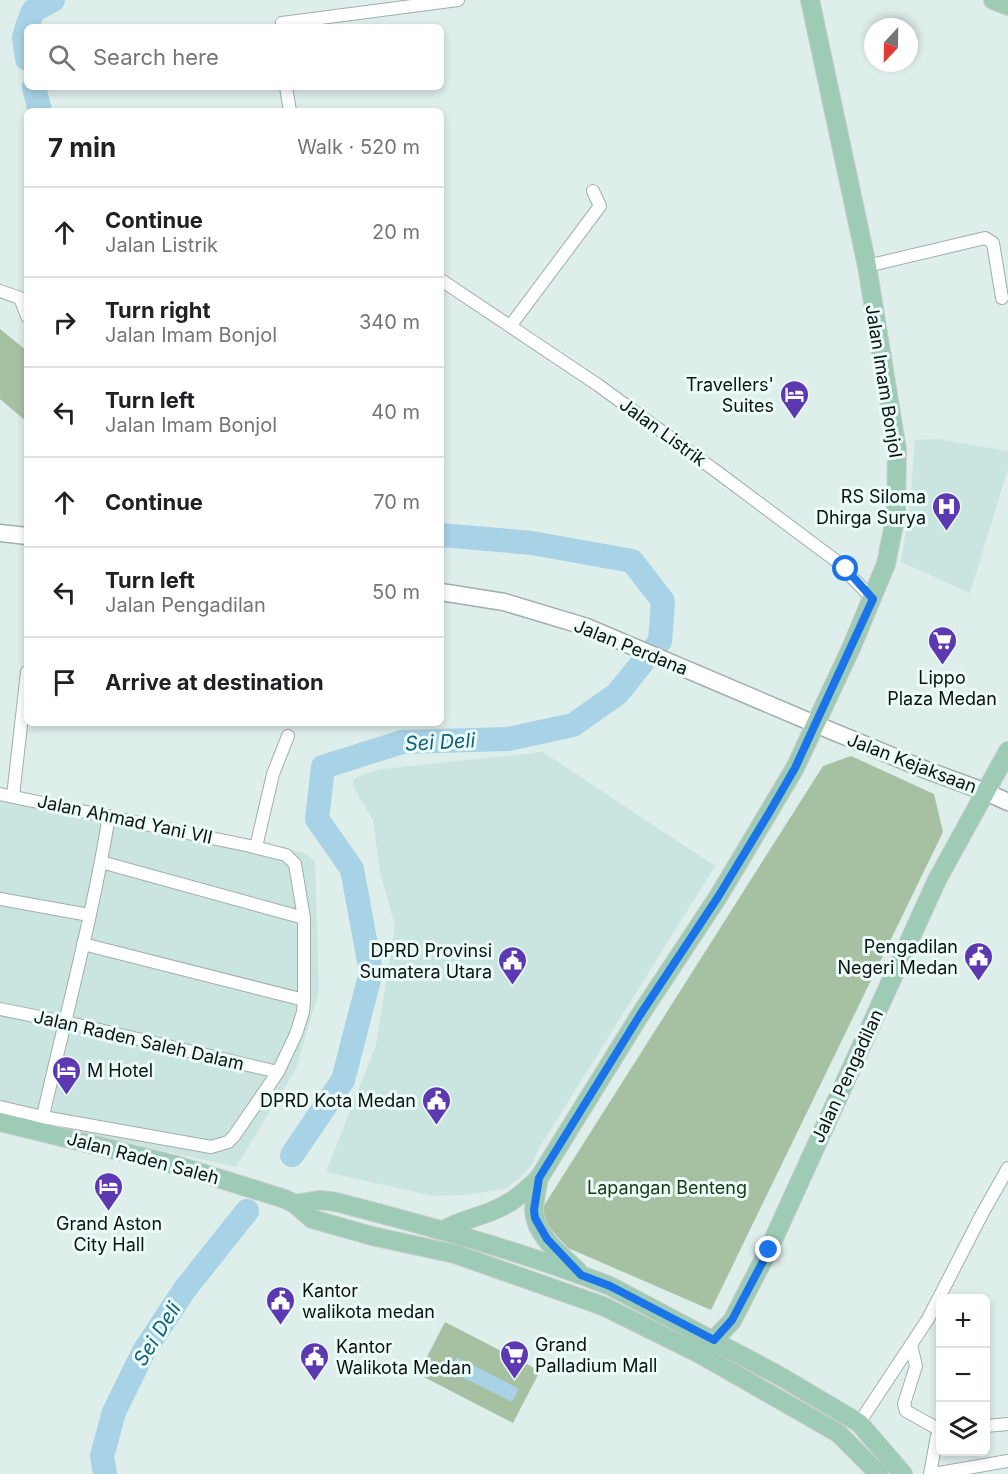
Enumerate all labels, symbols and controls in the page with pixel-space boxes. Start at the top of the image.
north arrow [864,18,918,72]
search box [24,24,444,90]
icon: search [45,41,78,74]
text: Search here [93,44,219,70]
text: 7 min [48,132,116,163]
text: Walk · 520 m [297,135,420,159]
text: Continue [105,207,203,233]
icon: ahead [48,216,81,249]
text: 20 m [372,220,420,244]
text: Jalan Listrik [105,233,218,257]
text: Turn right [105,297,211,323]
street label: Jalan Imam Bonjol [862,303,906,459]
icon: right [48,306,81,339]
text: 340 m [359,310,420,334]
text: Jalan Imam Bonjol [105,323,277,347]
place label: Travellers' Suites [686,374,774,416]
hotel icon: Travellers' Suites [779,378,811,420]
text: Turn left [105,387,195,413]
street label: Jalan Listrik [616,394,710,470]
icon: left [48,396,81,429]
text: 40 m [371,400,420,424]
text: Jalan Imam Bonjol [105,413,277,437]
icon: ahead [48,486,81,519]
place label: RS Siloma Dhirga Surya [816,486,926,528]
text: Continue [105,489,203,515]
text: 70 m [373,490,420,514]
hospital icon: RS Siloma Dhirga Surya [931,490,963,532]
route start [832,555,858,581]
text: Turn left [105,567,195,593]
icon: left [48,576,81,609]
text: 50 m [372,580,420,604]
text: Jalan Pengadilan [105,593,266,617]
street label: Jalan Perdana [571,615,691,679]
supermarket icon: Lippo Plaza Medan [926,624,958,666]
icon: arrive [48,666,81,699]
place label: Lippo Plaza Medan [887,667,997,709]
text: Arrive at destination [105,669,324,695]
water label: Sei Deli [404,728,477,756]
street label: Jalan Kejaksaan [844,729,980,797]
street label: Jalan Ahmad Yani VII [35,790,215,848]
place label: Pengadilan Negeri Medan [837,936,958,978]
place label: DPRD Provinsi Sumatera Utara [359,940,492,982]
public building icon: Pengadilan Negeri Medan [963,940,995,982]
public building icon: DPRD Provinsi Sumatera Utara [497,944,529,986]
street label: Jalan Raden Saleh Dalam [32,1006,246,1074]
street label: Jalan Pengadilan [807,1006,887,1146]
hotel icon: M Hotel [50,1054,82,1096]
place label: M Hotel [87,1060,153,1081]
public building icon: DPRD Kota Medan [421,1084,453,1126]
place label: DPRD Kota Medan [260,1090,416,1111]
street label: Jalan Raden Saleh [65,1128,221,1188]
hotel icon: Grand Aston City Hall [93,1170,125,1212]
park label: Lapangan Benteng [587,1177,747,1198]
place label: Grand Aston City Hall [56,1213,162,1255]
route end [755,1236,781,1262]
place label: Kantor walikota medan [302,1280,435,1322]
public building icon: Kantor walikota medan [265,1284,297,1326]
map controls [936,1294,990,1456]
button: + [936,1294,990,1348]
water label: Sei Deli [128,1297,186,1370]
place label: Grand Palladium Mall [535,1334,657,1376]
place label: Kantor Walikota Medan [336,1336,472,1378]
supermarket icon: Grand Palladium Mall [498,1338,530,1380]
public building icon: Kantor Walikota Medan [299,1340,331,1382]
button: − [936,1348,990,1402]
button: layers [936,1402,990,1456]

